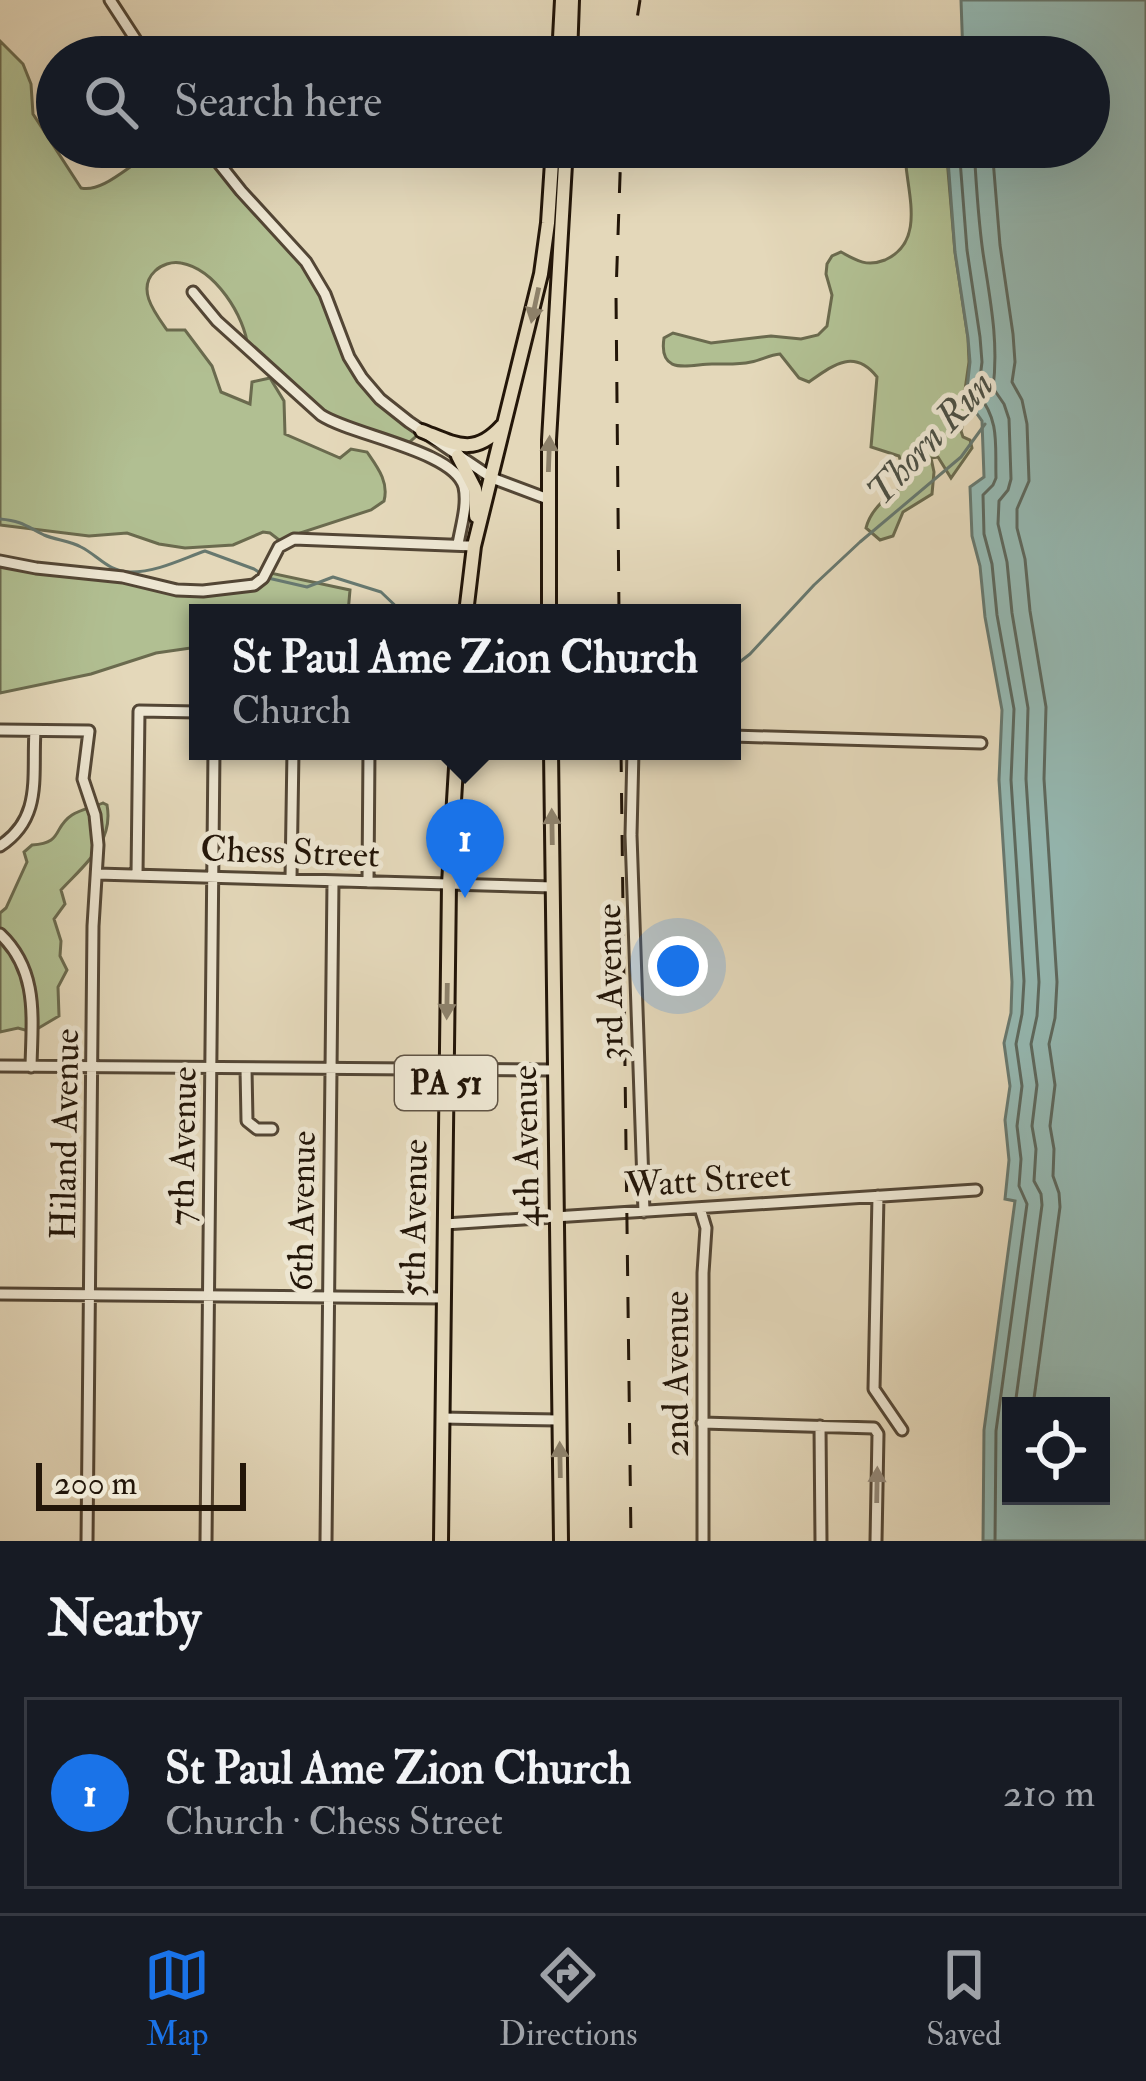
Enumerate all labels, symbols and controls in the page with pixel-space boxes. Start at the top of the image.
search box [36,36,1110,168]
icon: search [78,69,144,135]
text: Search here [174,74,382,130]
one-way arrow [524,286,543,324]
water label: Thorn Run [856,361,1004,515]
one-way arrow [540,434,559,472]
popup [189,604,741,760]
text: St Paul Ame Zion Church [232,630,698,686]
text: Church [232,686,351,735]
pin: 1 [426,799,504,898]
one-way arrow [542,807,562,845]
street label: Chess Street [200,826,380,878]
street label: 3rd Avenue [586,903,634,1061]
your location [648,936,708,996]
one-way arrow [438,983,457,1021]
street label: Hiland Avenue [41,1028,89,1240]
road number: PA 51 [395,1056,497,1110]
street label: 4th Avenue [502,1065,550,1227]
street label: 7th Avenue [159,1066,207,1226]
street label: 6th Avenue [278,1130,326,1292]
street label: 5th Avenue [390,1139,438,1297]
street label: Watt Street [623,1152,792,1208]
street label: 2nd Avenue [654,1291,699,1457]
map controls [1002,1397,1110,1505]
button: locate [1002,1397,1110,1505]
one-way arrow [550,1440,570,1478]
scale bar [36,1457,246,1510]
text: 200 m [54,1463,137,1504]
one-way arrow [867,1465,887,1503]
text: Nearby [48,1587,201,1651]
text: St Paul Ame Zion Church [165,1741,631,1797]
text: 1 [83,1769,97,1818]
text: 210 m [1003,1769,1095,1818]
text: Church · Chess Street [165,1797,503,1846]
tab: Map [144,1942,210,2055]
tab: Directions [499,1942,638,2055]
tab: Saved [926,1942,1002,2055]

